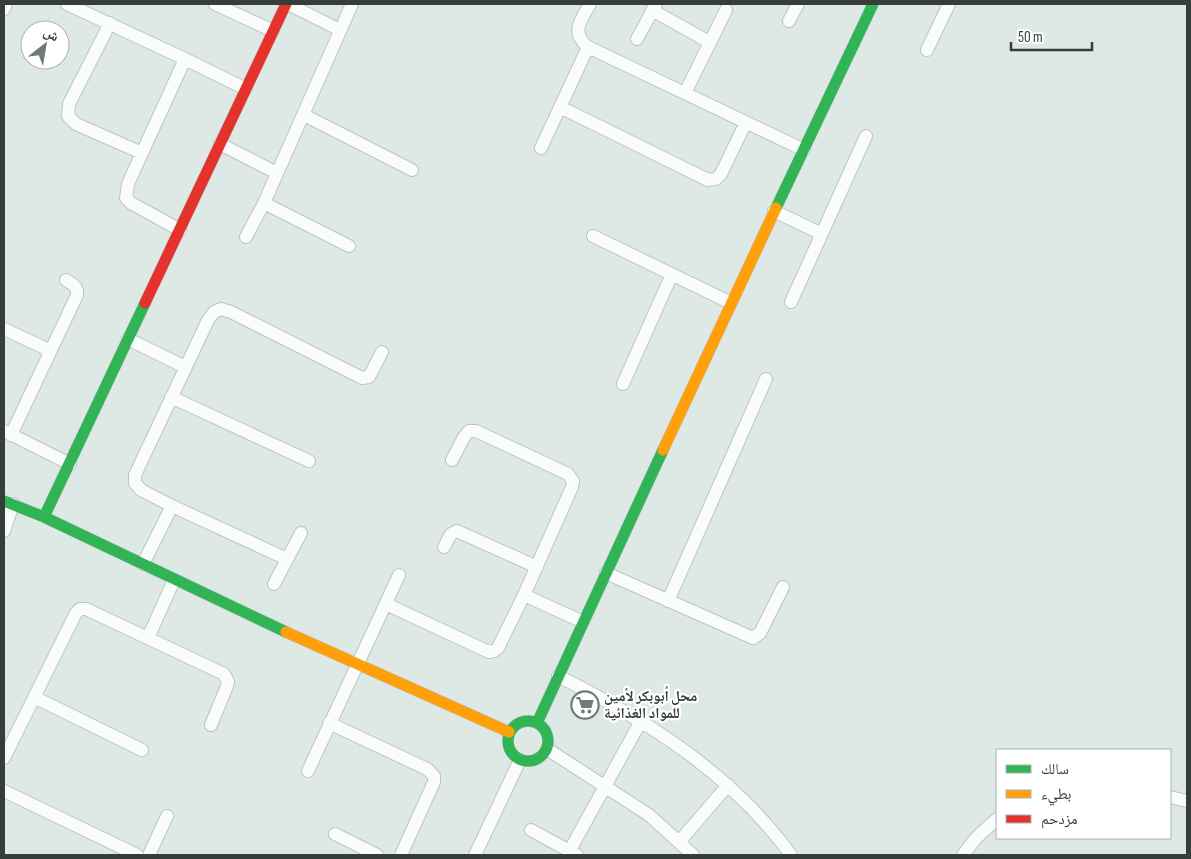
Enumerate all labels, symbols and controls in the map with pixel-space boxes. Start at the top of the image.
north arrow [20,20,70,70]
scale bar [1011,20,1092,52]
text: ش [41,23,62,45]
text: 50 m [1018,28,1043,47]
place label: محل أبوبكر لأمين للمواد الغذائية [604,686,697,723]
supermarket icon: محل أبوبكر لأمين للمواد الغذائية [570,690,600,720]
legend [996,749,1171,839]
text: سالك [1041,760,1069,779]
text: بطيء [1041,785,1071,806]
text: مزدحم [1041,810,1078,829]

